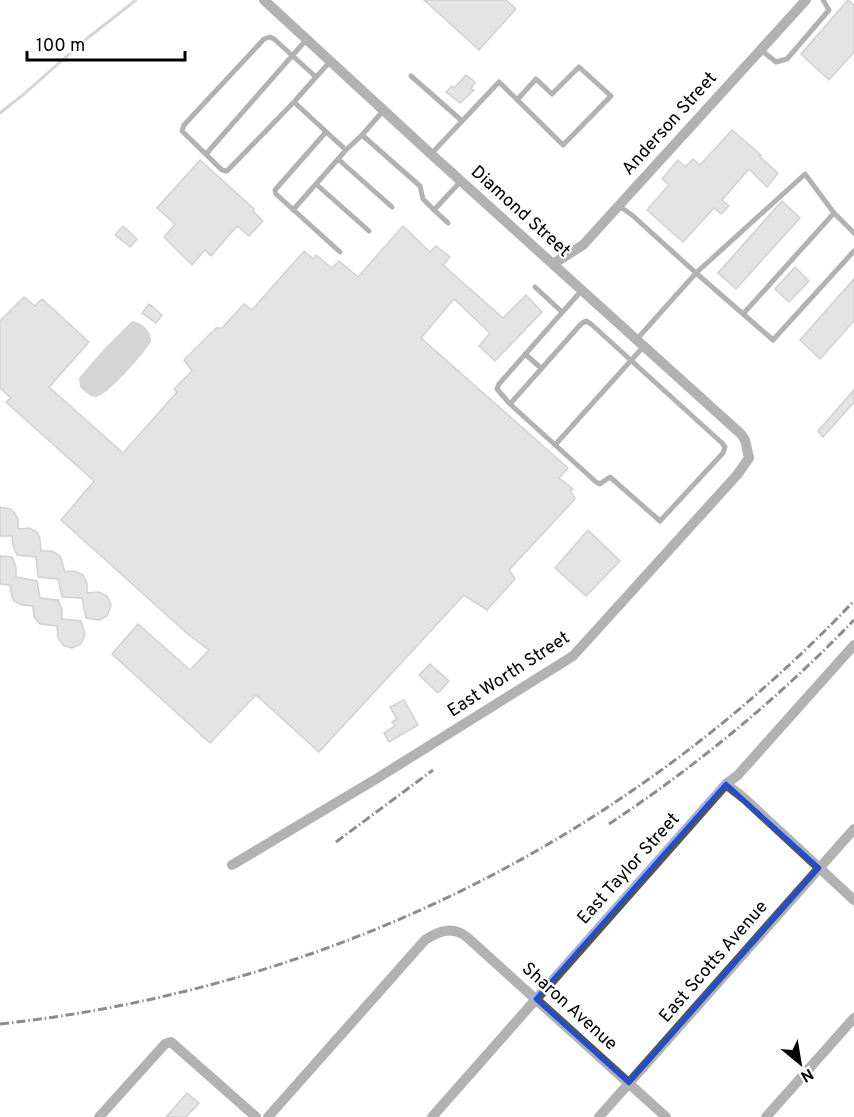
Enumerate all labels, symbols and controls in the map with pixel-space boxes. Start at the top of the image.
scale bar [27,24,184,62]
text: 100 m [36,35,85,58]
street label: Anderson Street [617,67,723,181]
street label: Diamond Street [465,161,575,263]
street label: East Worth Street [443,627,575,723]
street label: East Taylor Street [573,808,685,930]
street label: East Scotts Avenue [655,896,773,1028]
street label: Sharon Avenue [516,958,622,1056]
north arrow [770,1033,830,1093]
text: N [797,1063,816,1086]

